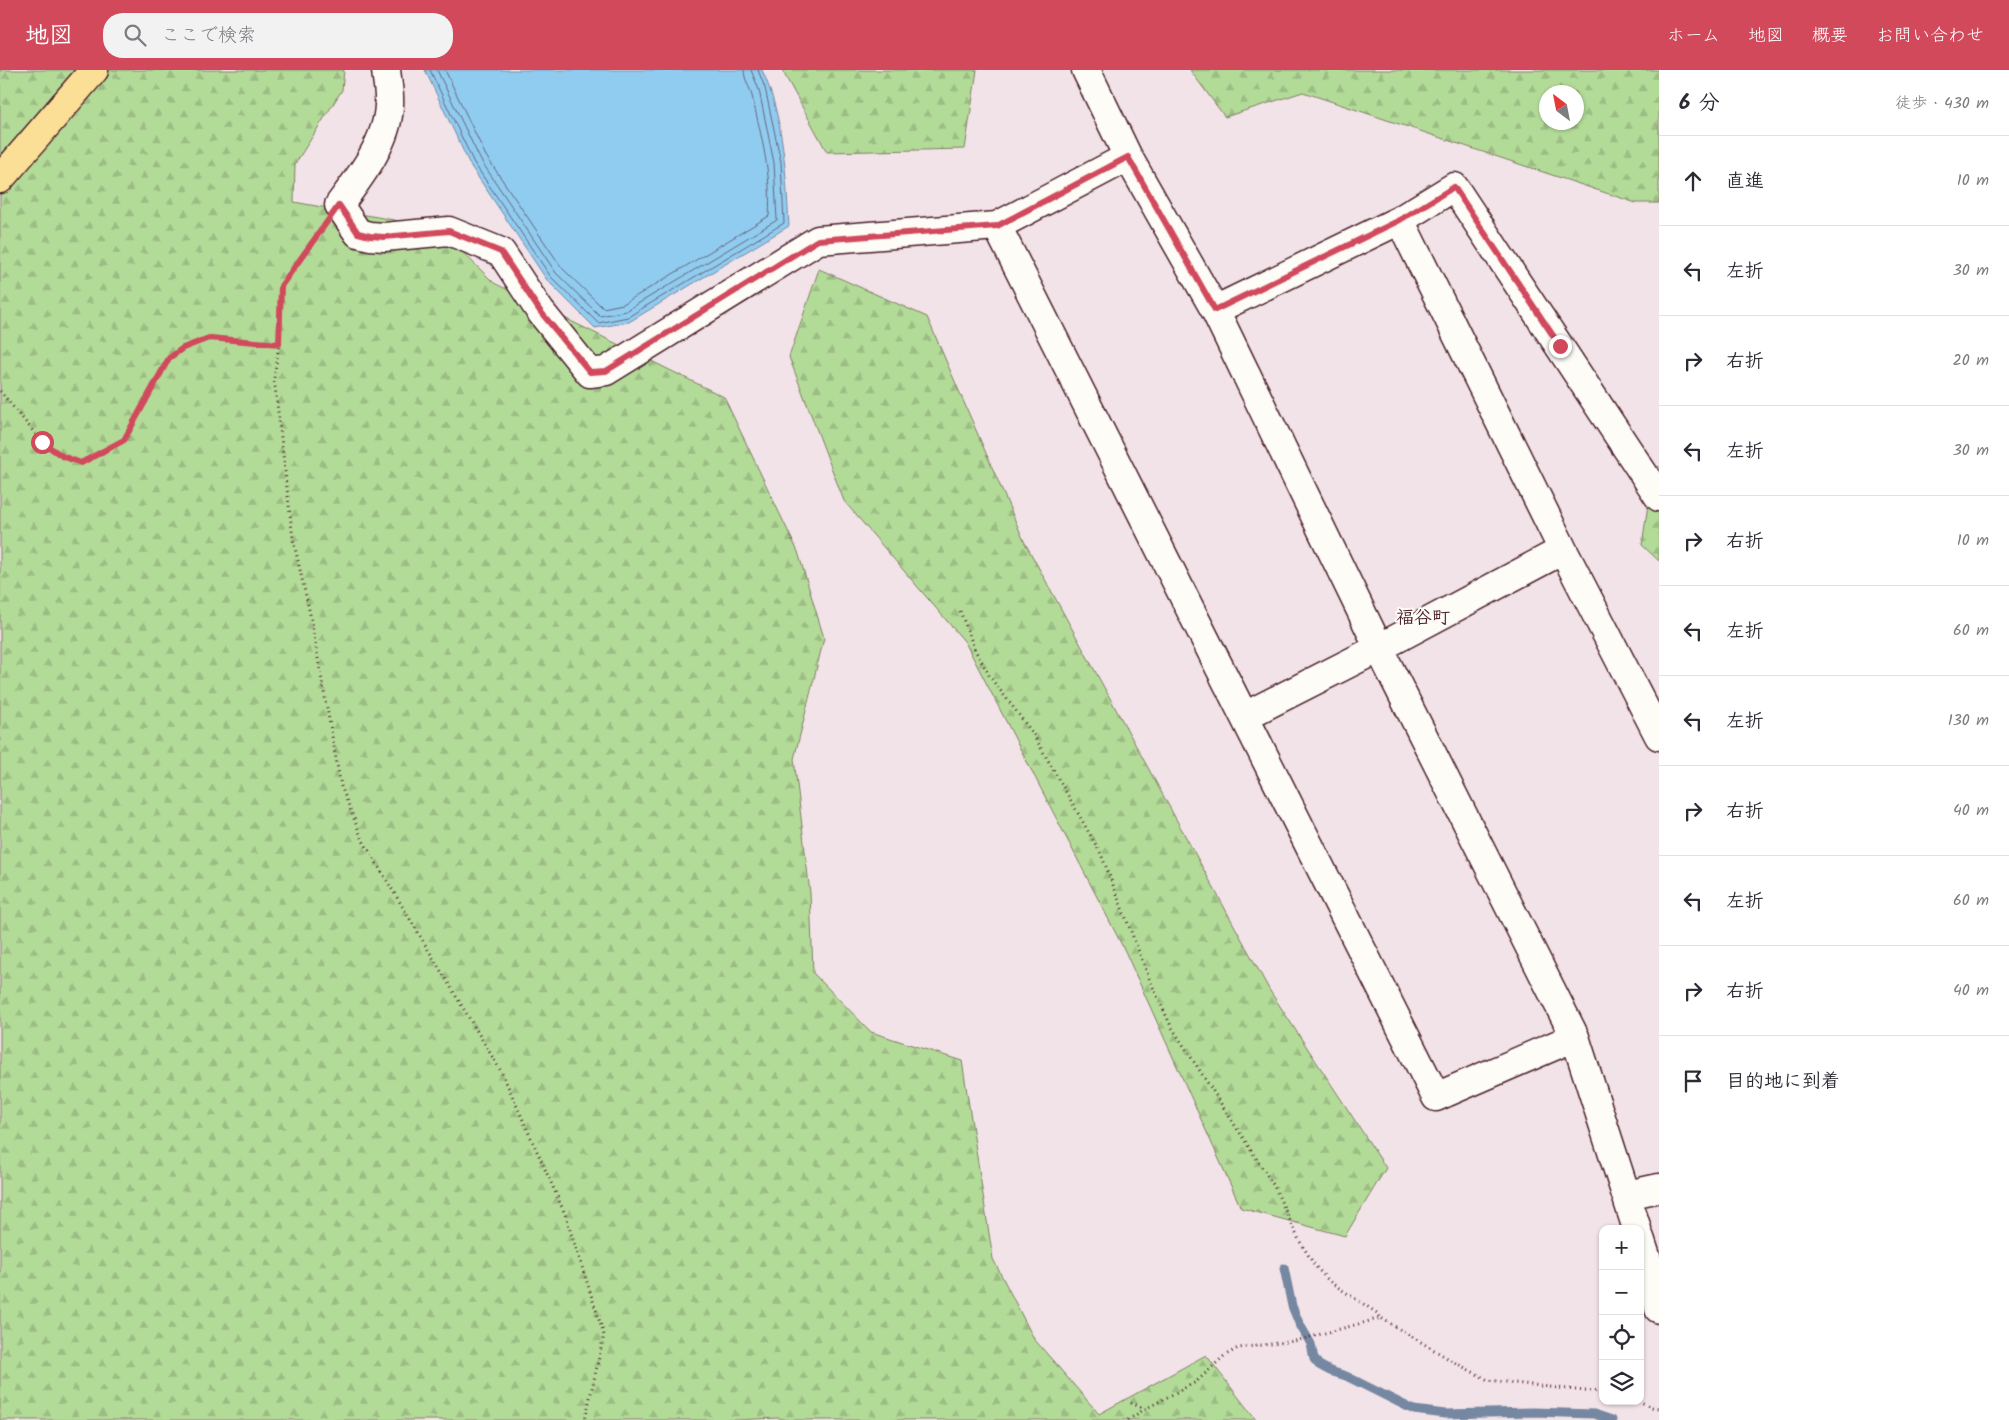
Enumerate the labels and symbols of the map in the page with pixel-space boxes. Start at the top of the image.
north arrow [1539,85,1584,130]
route end [1549,335,1572,358]
route start [31,431,54,454]
district label: 福谷町 [1396,604,1450,633]

